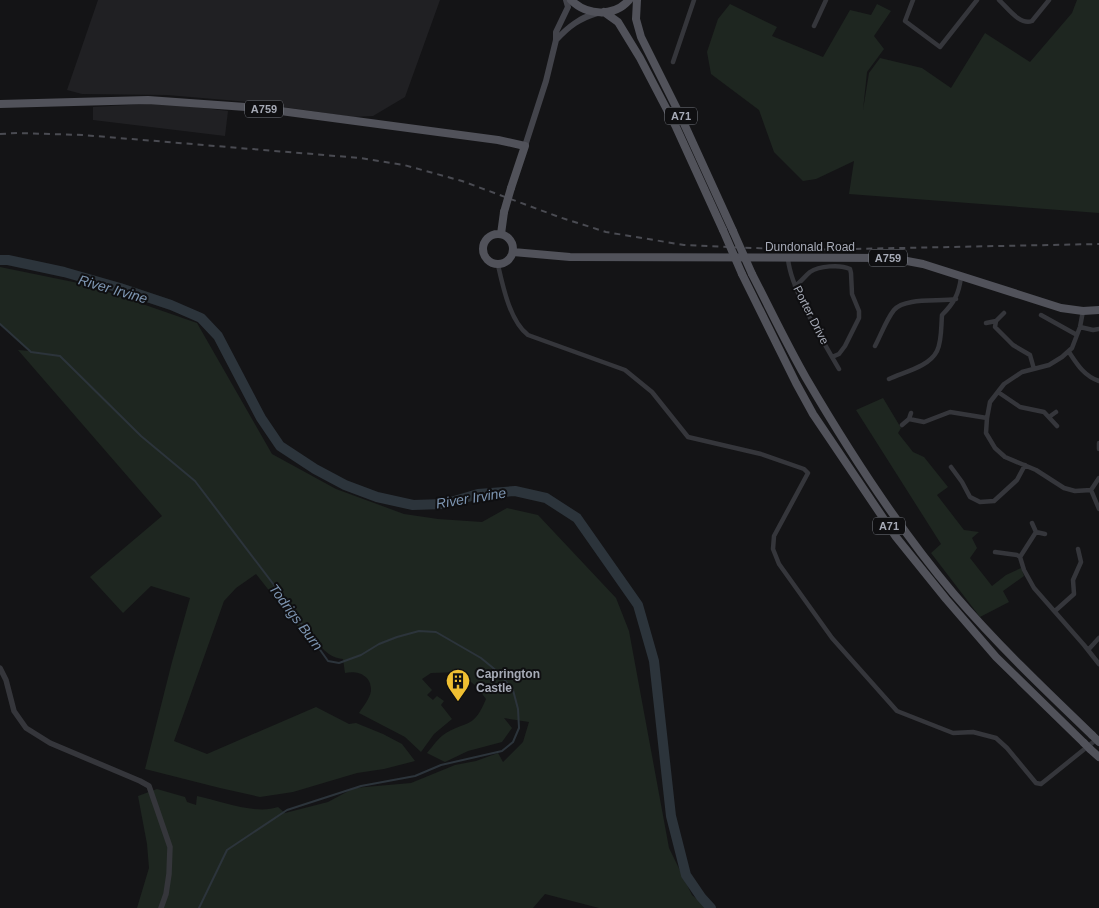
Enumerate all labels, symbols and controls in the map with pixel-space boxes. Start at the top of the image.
road number: A759 [245,100,283,118]
road number: A71 [665,108,697,124]
street label: Dundonald Road [765,240,855,254]
road number: A759 [869,250,907,266]
water label: River Irvine [77,272,149,307]
street label: Porter Drive [790,283,832,347]
water label: River Irvine [435,485,507,511]
road number: A71 [873,518,905,534]
water label: Todrigs Burn [266,581,326,653]
place label: Caprington Castle [476,667,540,695]
building icon: Caprington Castle [445,668,471,702]

